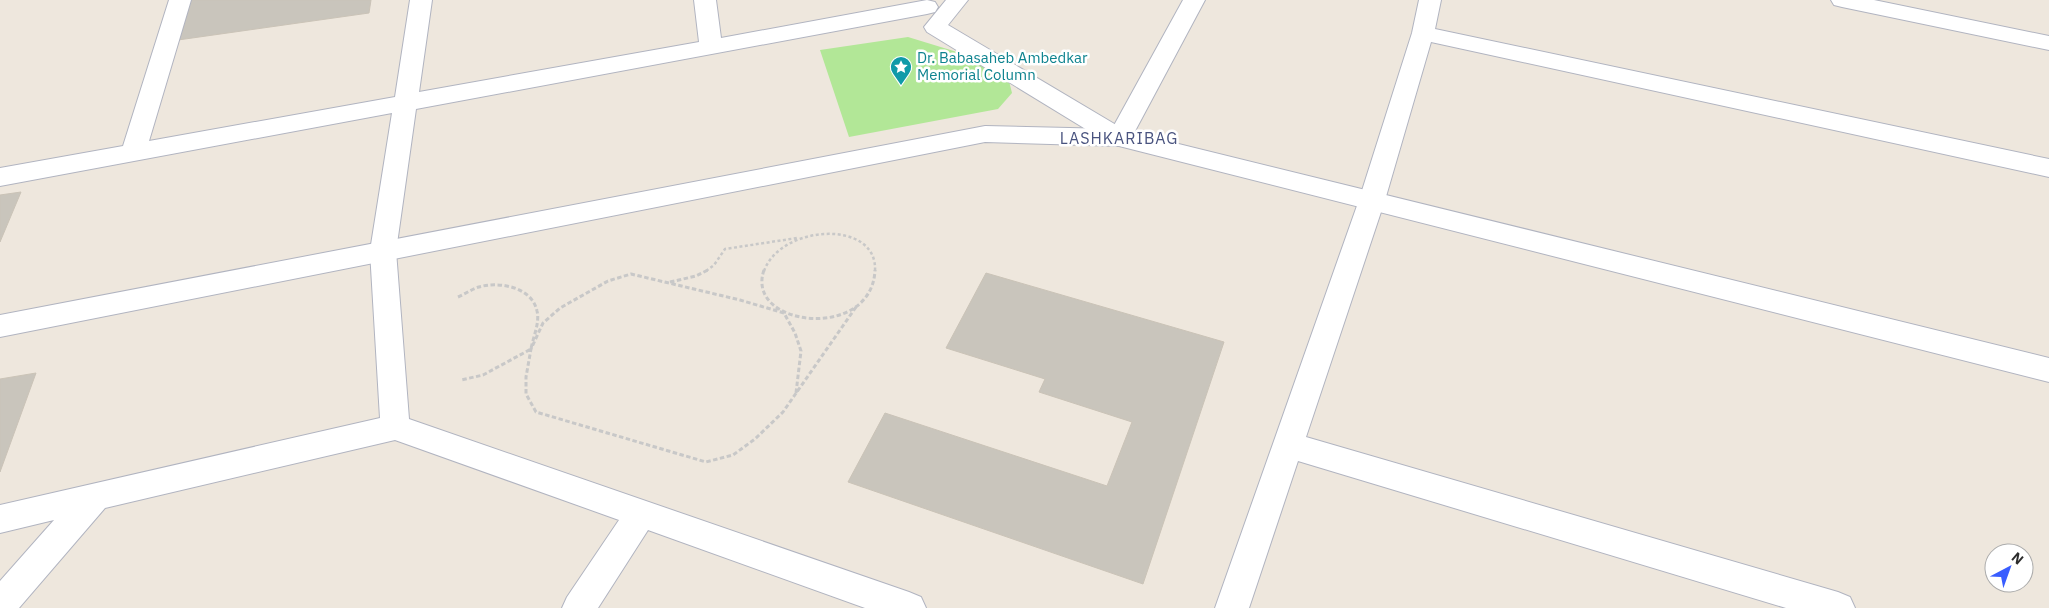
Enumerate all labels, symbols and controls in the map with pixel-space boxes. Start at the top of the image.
place label: Dr. Babasaheb Ambedkar Memorial Column [917,48,1088,84]
place icon: Dr. Babasaheb Ambedkar Memorial Column [889,55,913,86]
district label: LASHKARIBAG [1060,128,1178,148]
north arrow [1984,543,2034,593]
text: N [2008,548,2027,568]

